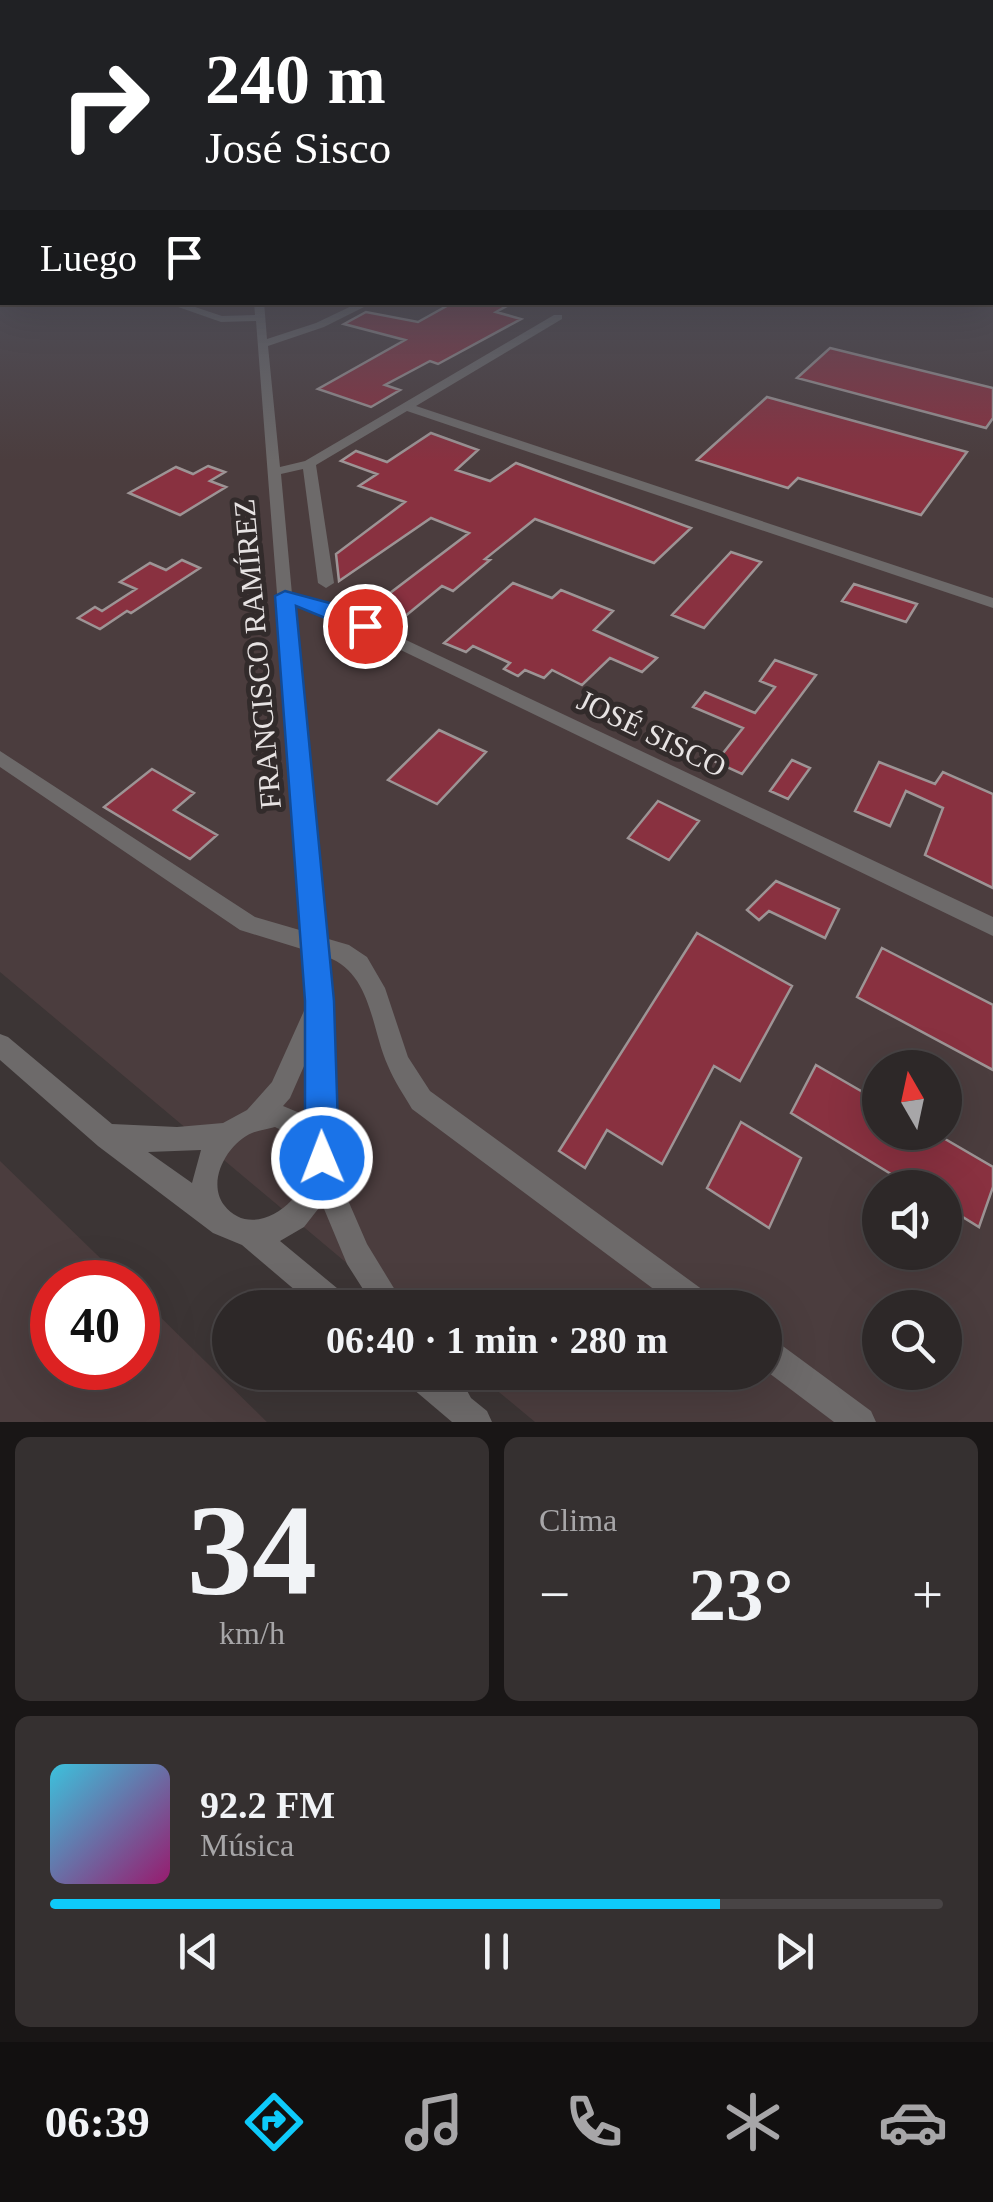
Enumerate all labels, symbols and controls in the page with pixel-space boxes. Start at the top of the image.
icon: right [40,40,170,170]
text: 240 m [205,41,386,118]
text: José Sisco [205,123,391,173]
icon: arrive [157,230,212,285]
text: Luego [40,237,137,279]
street label: FRANCISCO RAMÍREZ [227,498,287,810]
pin [323,584,408,669]
icon: arrive [338,599,393,654]
street label: JOSÉ SISCO [572,683,732,783]
north arrow [862,1050,962,1150]
map controls [862,1050,962,1390]
position arrow [270,1106,374,1210]
button: sound [862,1170,962,1270]
speed limit sign: 40 [30,1260,160,1390]
button: search [862,1290,962,1390]
text: 06:40 · 1 min · 280 m [326,1319,668,1361]
text: 34 [187,1478,317,1622]
text: Clima [539,1502,617,1538]
text: 23° [689,1553,794,1636]
text: − [539,1564,570,1625]
text: + [912,1564,943,1625]
text: km/h [219,1615,285,1651]
text: 92.2 FM [200,1784,335,1826]
text: Música [200,1827,294,1863]
icon: previous [171,1924,226,1979]
icon: pause [469,1924,524,1979]
icon: next [767,1924,822,1979]
icon: directions [239,2087,309,2157]
icon: music [399,2087,469,2157]
icon: phone [559,2087,629,2157]
icon: climate [718,2087,788,2157]
icon: car [878,2087,948,2157]
text: 06:39 [45,2097,150,2147]

